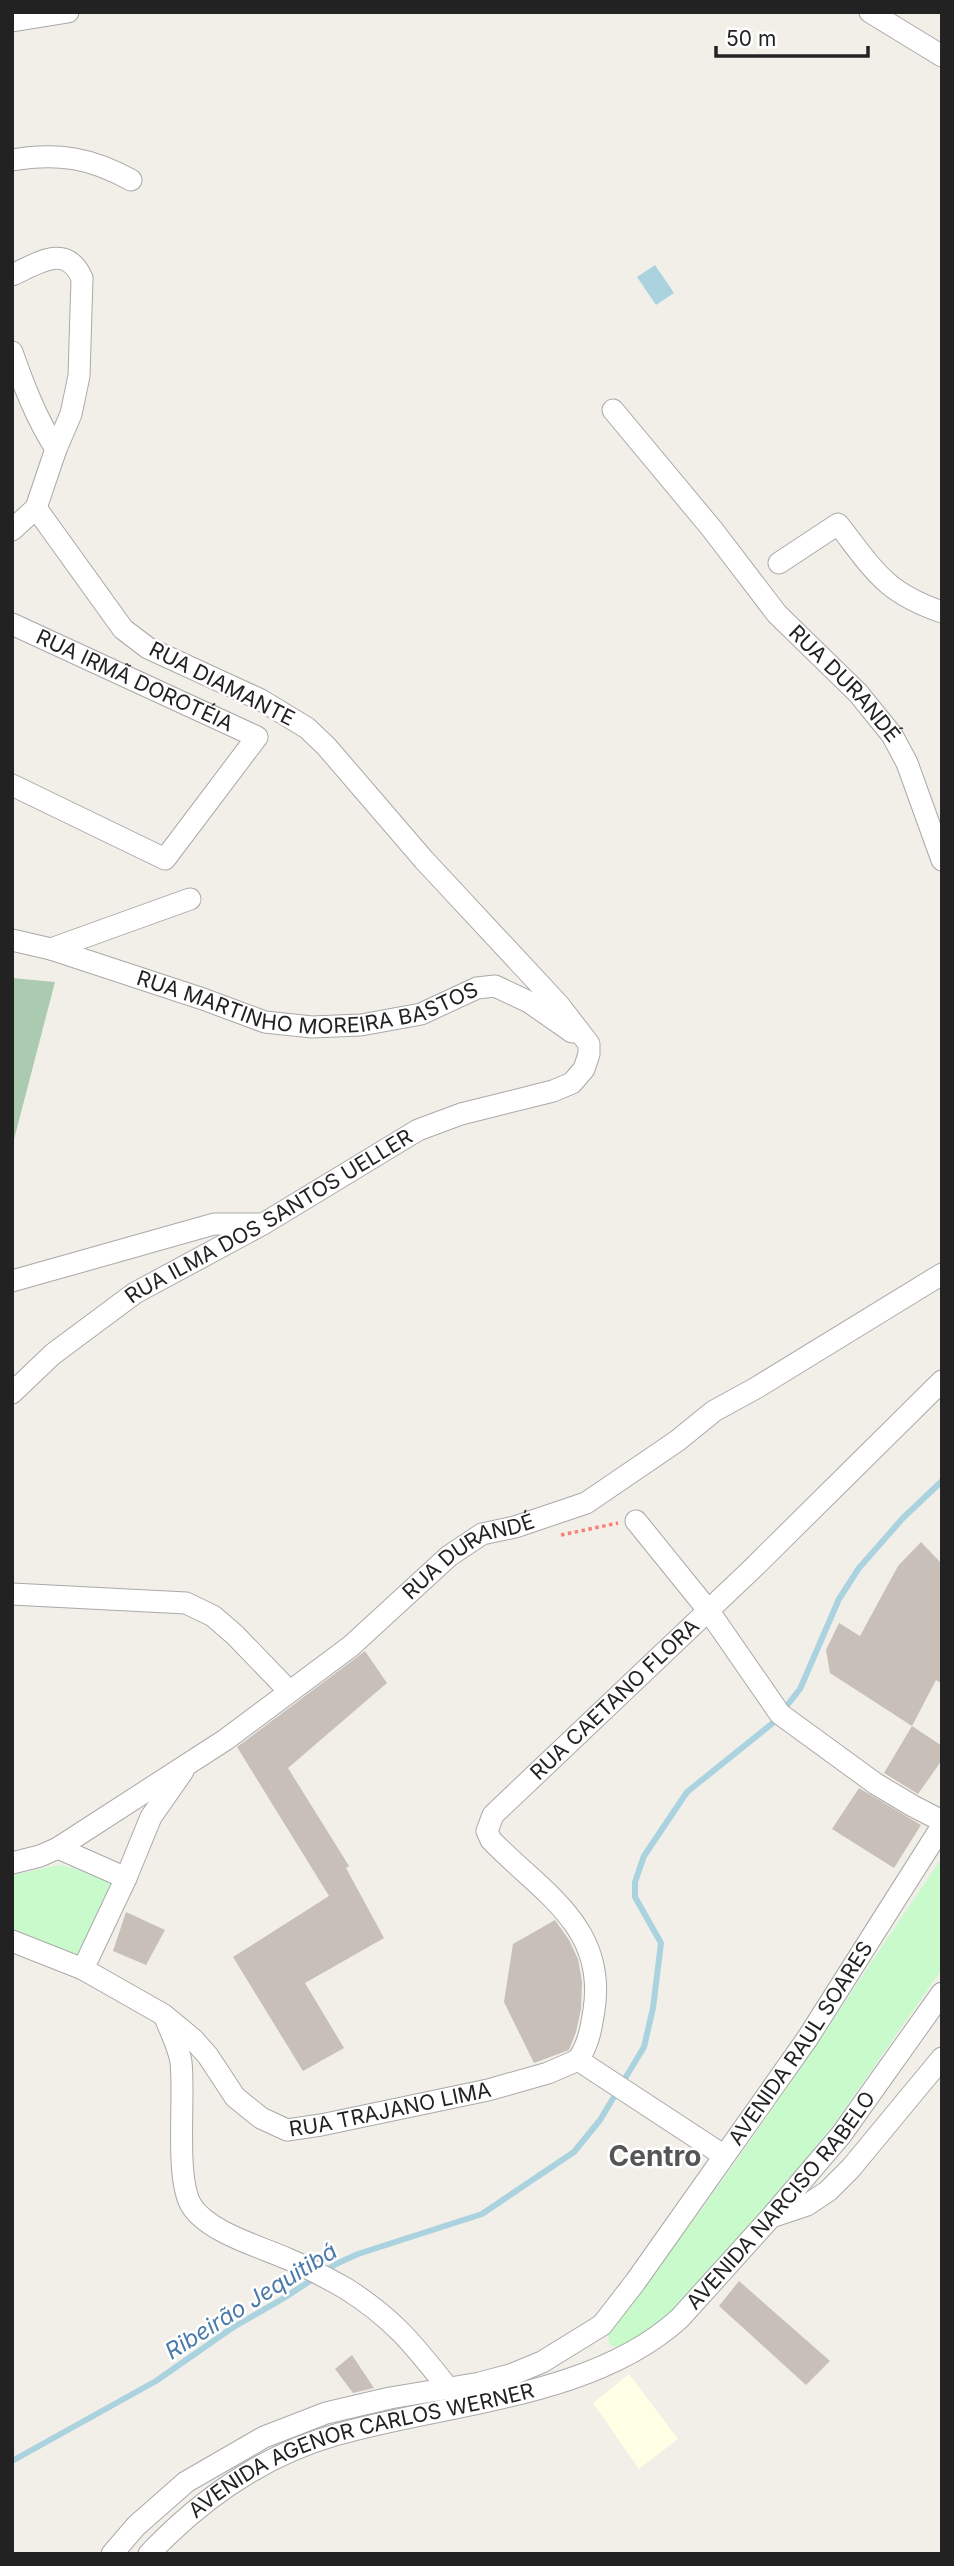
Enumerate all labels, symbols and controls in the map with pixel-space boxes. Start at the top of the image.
scale bar [716,14,868,58]
text: 50 m [726,26,776,51]
street label: RUA DURANDÉ [784,620,907,747]
street label: RUA IRMÃ DOROTÉIA [32,624,237,736]
street label: RUA DIAMANTE [145,636,299,731]
street label: RUA MARTINHO MOREIRA BASTOS [130,961,484,999]
text: RUA MARTINHO MOREIRA BASTOS [134,965,482,1040]
street label: RUA ILMA DOS SANTOS UELLER [120,1124,417,1308]
street label: RUA DURANDÉ [397,1507,537,1604]
street label: RUA CAETANO FLORA [525,1613,704,1785]
street label: AVENIDA RAUL SOARES [723,1936,878,2150]
street label: RUA TRAJANO LIMA [287,2077,493,2142]
street label: AVENIDA NARCISO RABELO [681,2086,880,2314]
district label: Centro [609,2139,701,2173]
water label: Ribeirão Jequitibá [160,2237,342,2365]
street label: AVENIDA AGENOR CARLOS WERNER [183,2377,537,2523]

